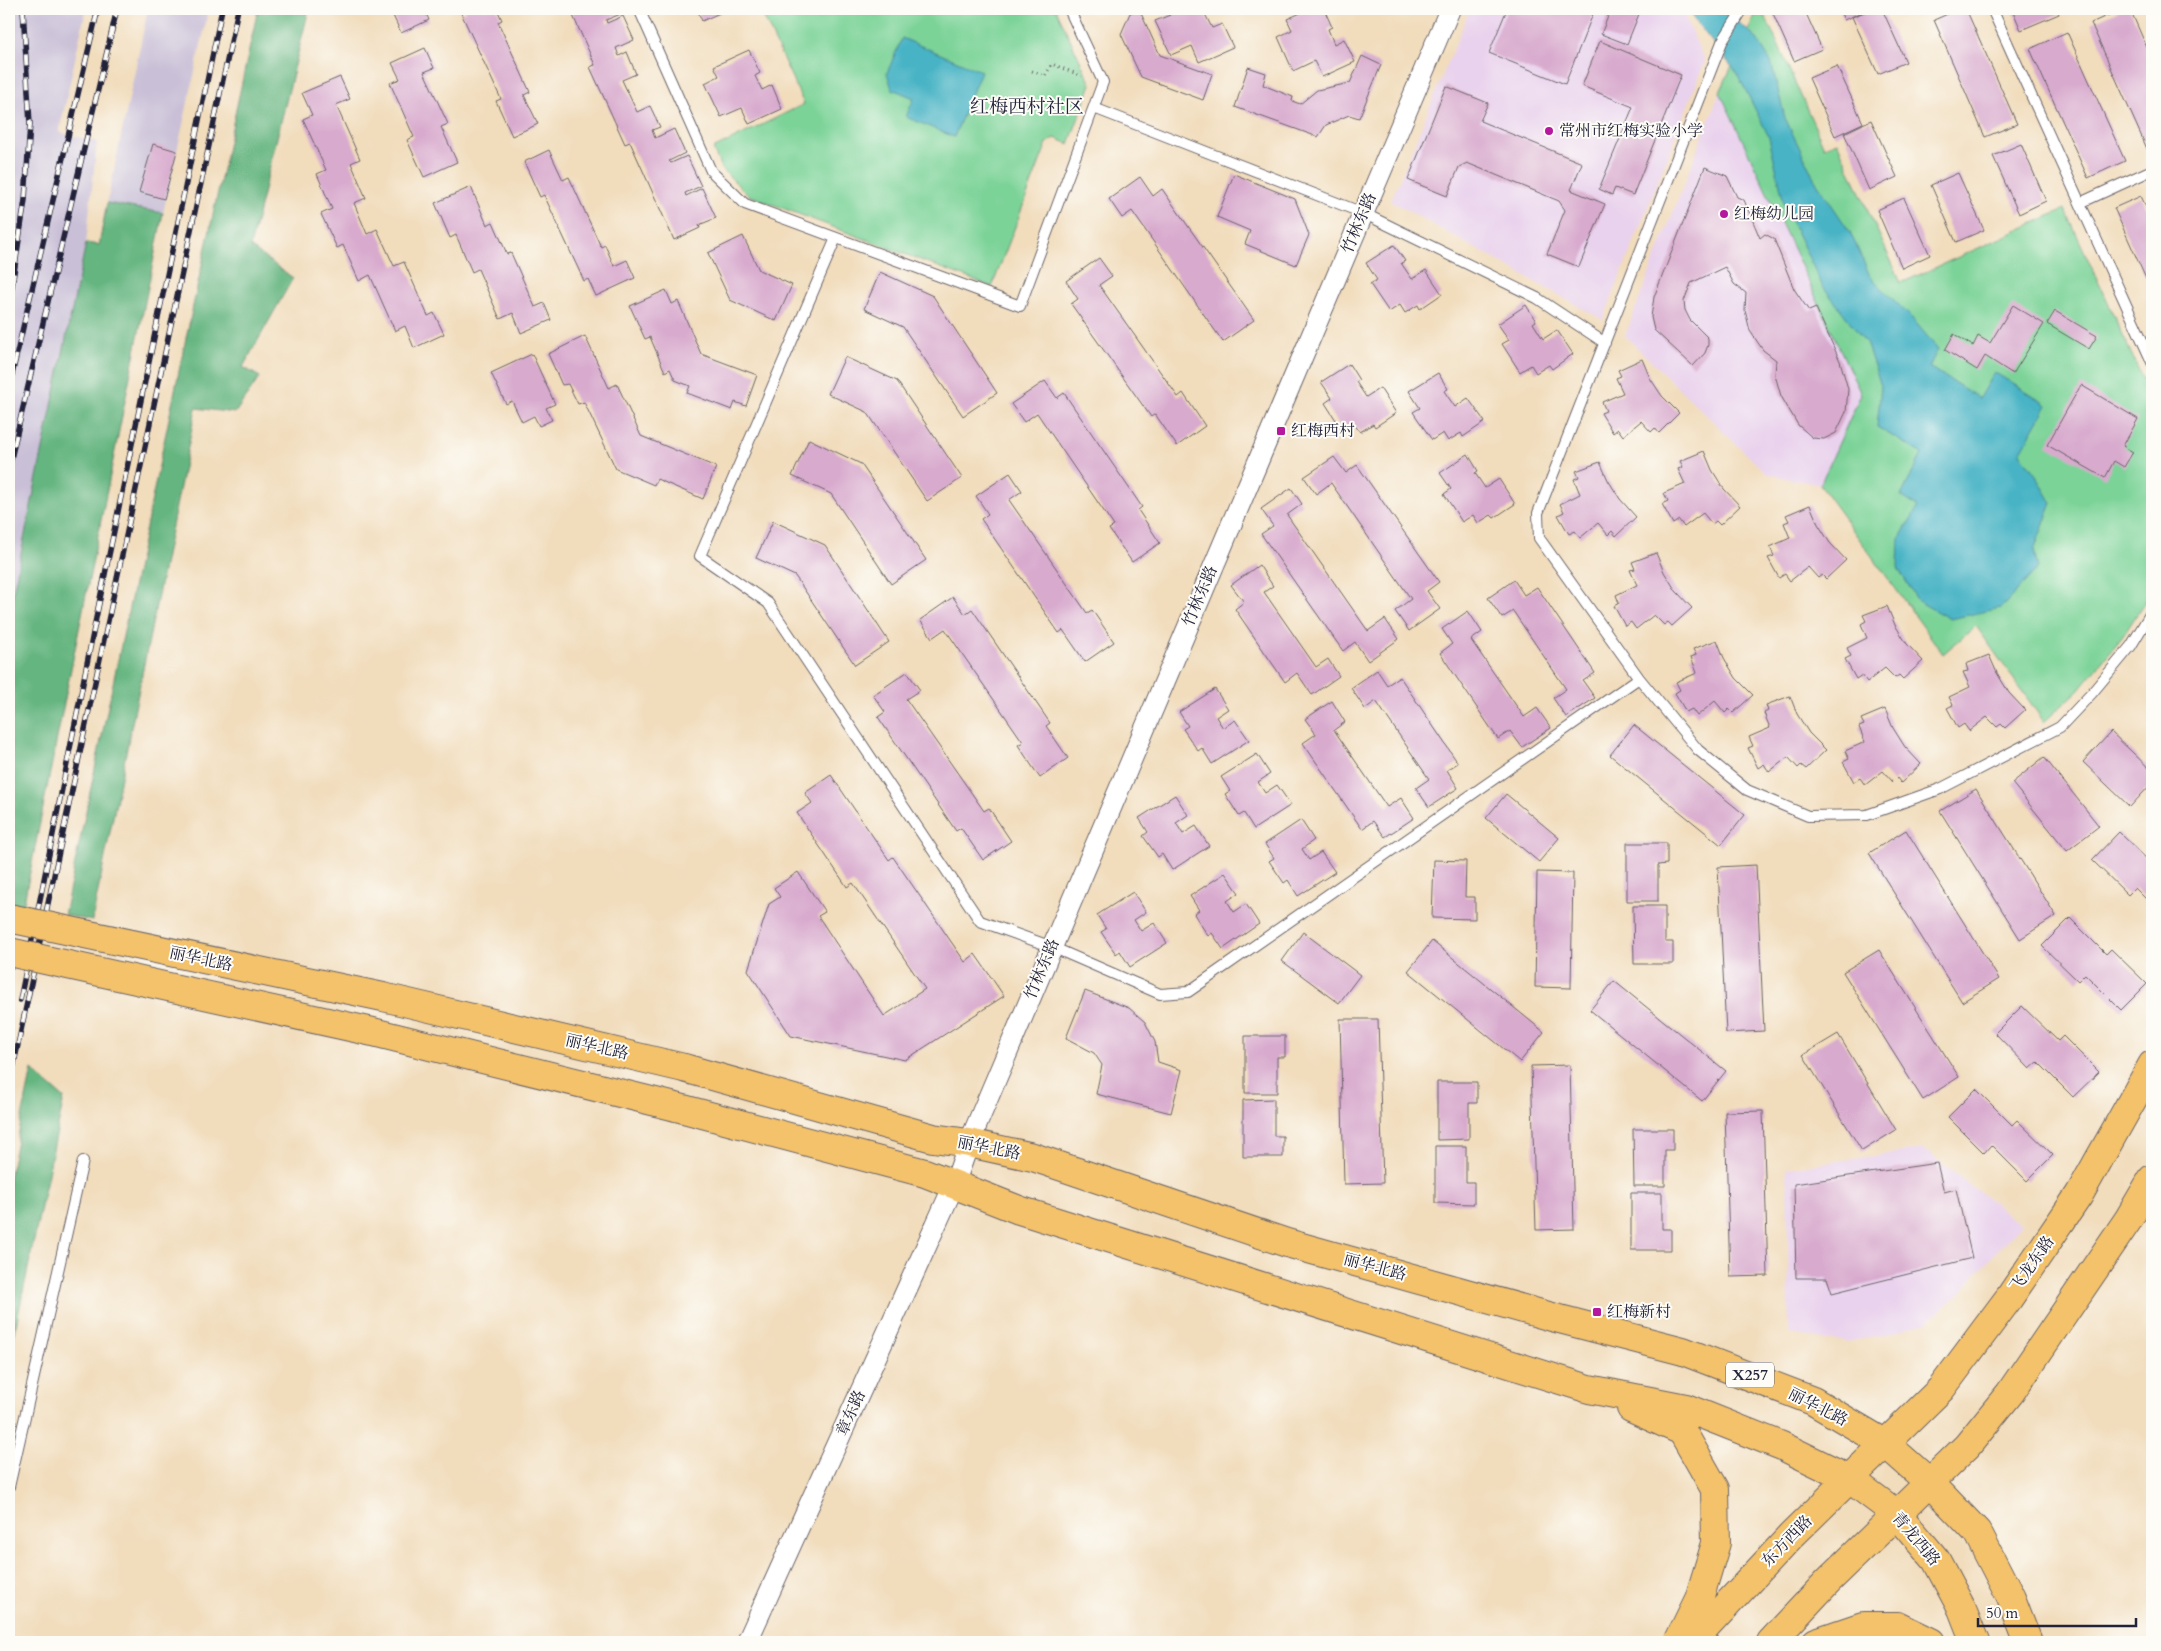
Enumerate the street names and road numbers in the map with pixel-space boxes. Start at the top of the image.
street label: 竹林东路 [1336,189,1382,257]
street label: 竹林东路 [1177,562,1223,630]
street label: 竹林东路 [1019,935,1065,1003]
street label: 丽华北路 [167,942,235,976]
street label: 丽华北路 [563,1029,631,1065]
street label: 丽华北路 [955,1131,1023,1165]
street label: 飞龙东路 [2005,1231,2059,1297]
street label: 丽华北路 [1341,1248,1409,1286]
road number: X257 [1726,1362,1774,1388]
street label: 丽华北路 [1784,1383,1852,1431]
street label: 章东路 [831,1387,871,1439]
street label: 青龙西路 [1887,1507,1945,1571]
street label: 东方西路 [1757,1510,1817,1572]

